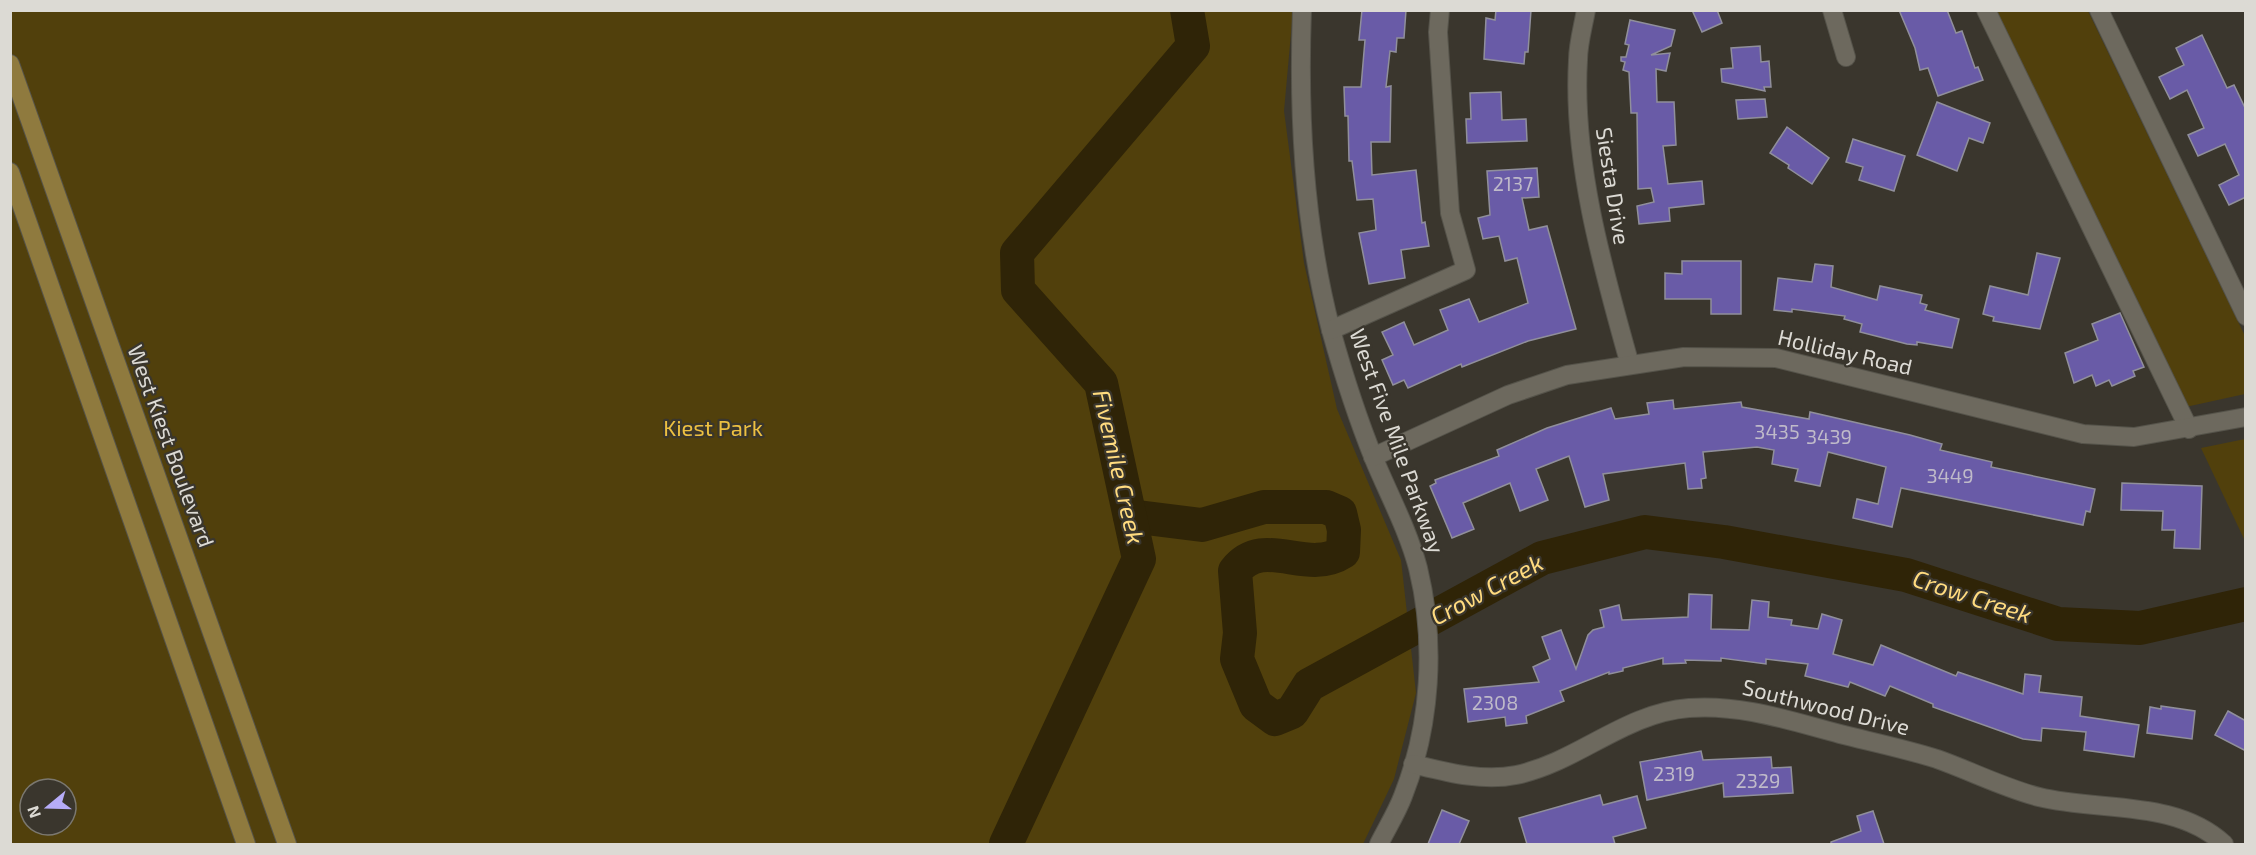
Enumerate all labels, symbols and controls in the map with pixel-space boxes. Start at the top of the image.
street label: Siesta Drive [1592,125,1636,246]
house number: 2137 [1493,171,1533,195]
street label: Holliday Road [1775,323,1915,379]
street label: West Five Mile Parkway [1345,325,1451,557]
street label: West Kiest Boulevard [123,341,221,550]
water label: Fivemile Creek [1088,387,1151,547]
park label: Kiest Park [663,414,763,440]
house number: 3435 [1754,419,1800,443]
house number: 3439 [1806,424,1852,448]
house number: 3449 [1926,463,1974,487]
water label: Crow Creek [1425,547,1548,630]
water label: Crow Creek [1909,563,2036,628]
street label: Southwood Drive [1740,673,1913,739]
house number: 2308 [1472,690,1518,714]
house number: 2319 [1653,761,1695,785]
house number: 2329 [1735,768,1781,792]
north arrow [18,777,78,837]
text: N [22,803,44,821]

